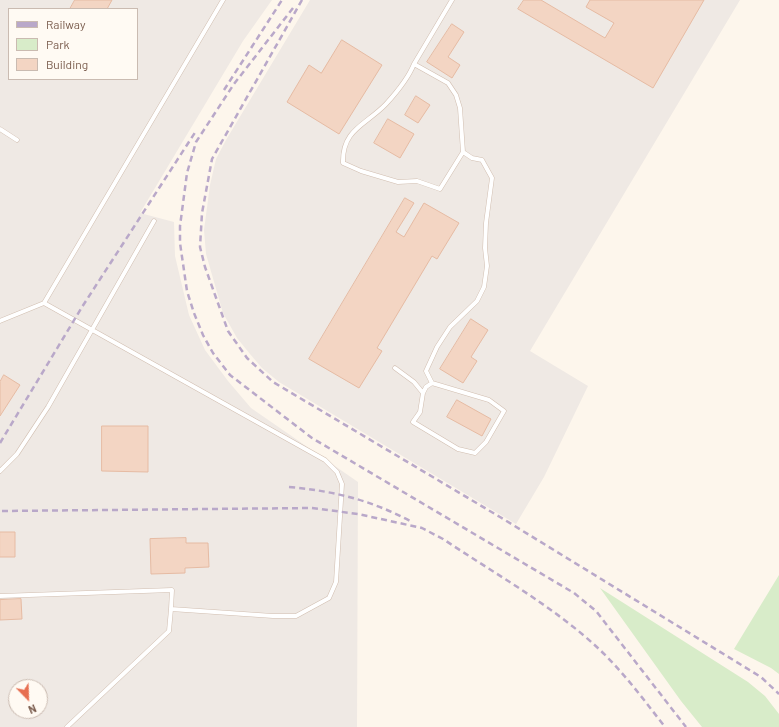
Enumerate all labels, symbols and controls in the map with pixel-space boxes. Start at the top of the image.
legend [8,8,138,80]
text: Railway [46,17,85,31]
text: Park [46,37,70,51]
text: Building [46,57,88,71]
north arrow [8,679,48,719]
text: N [27,702,38,717]

